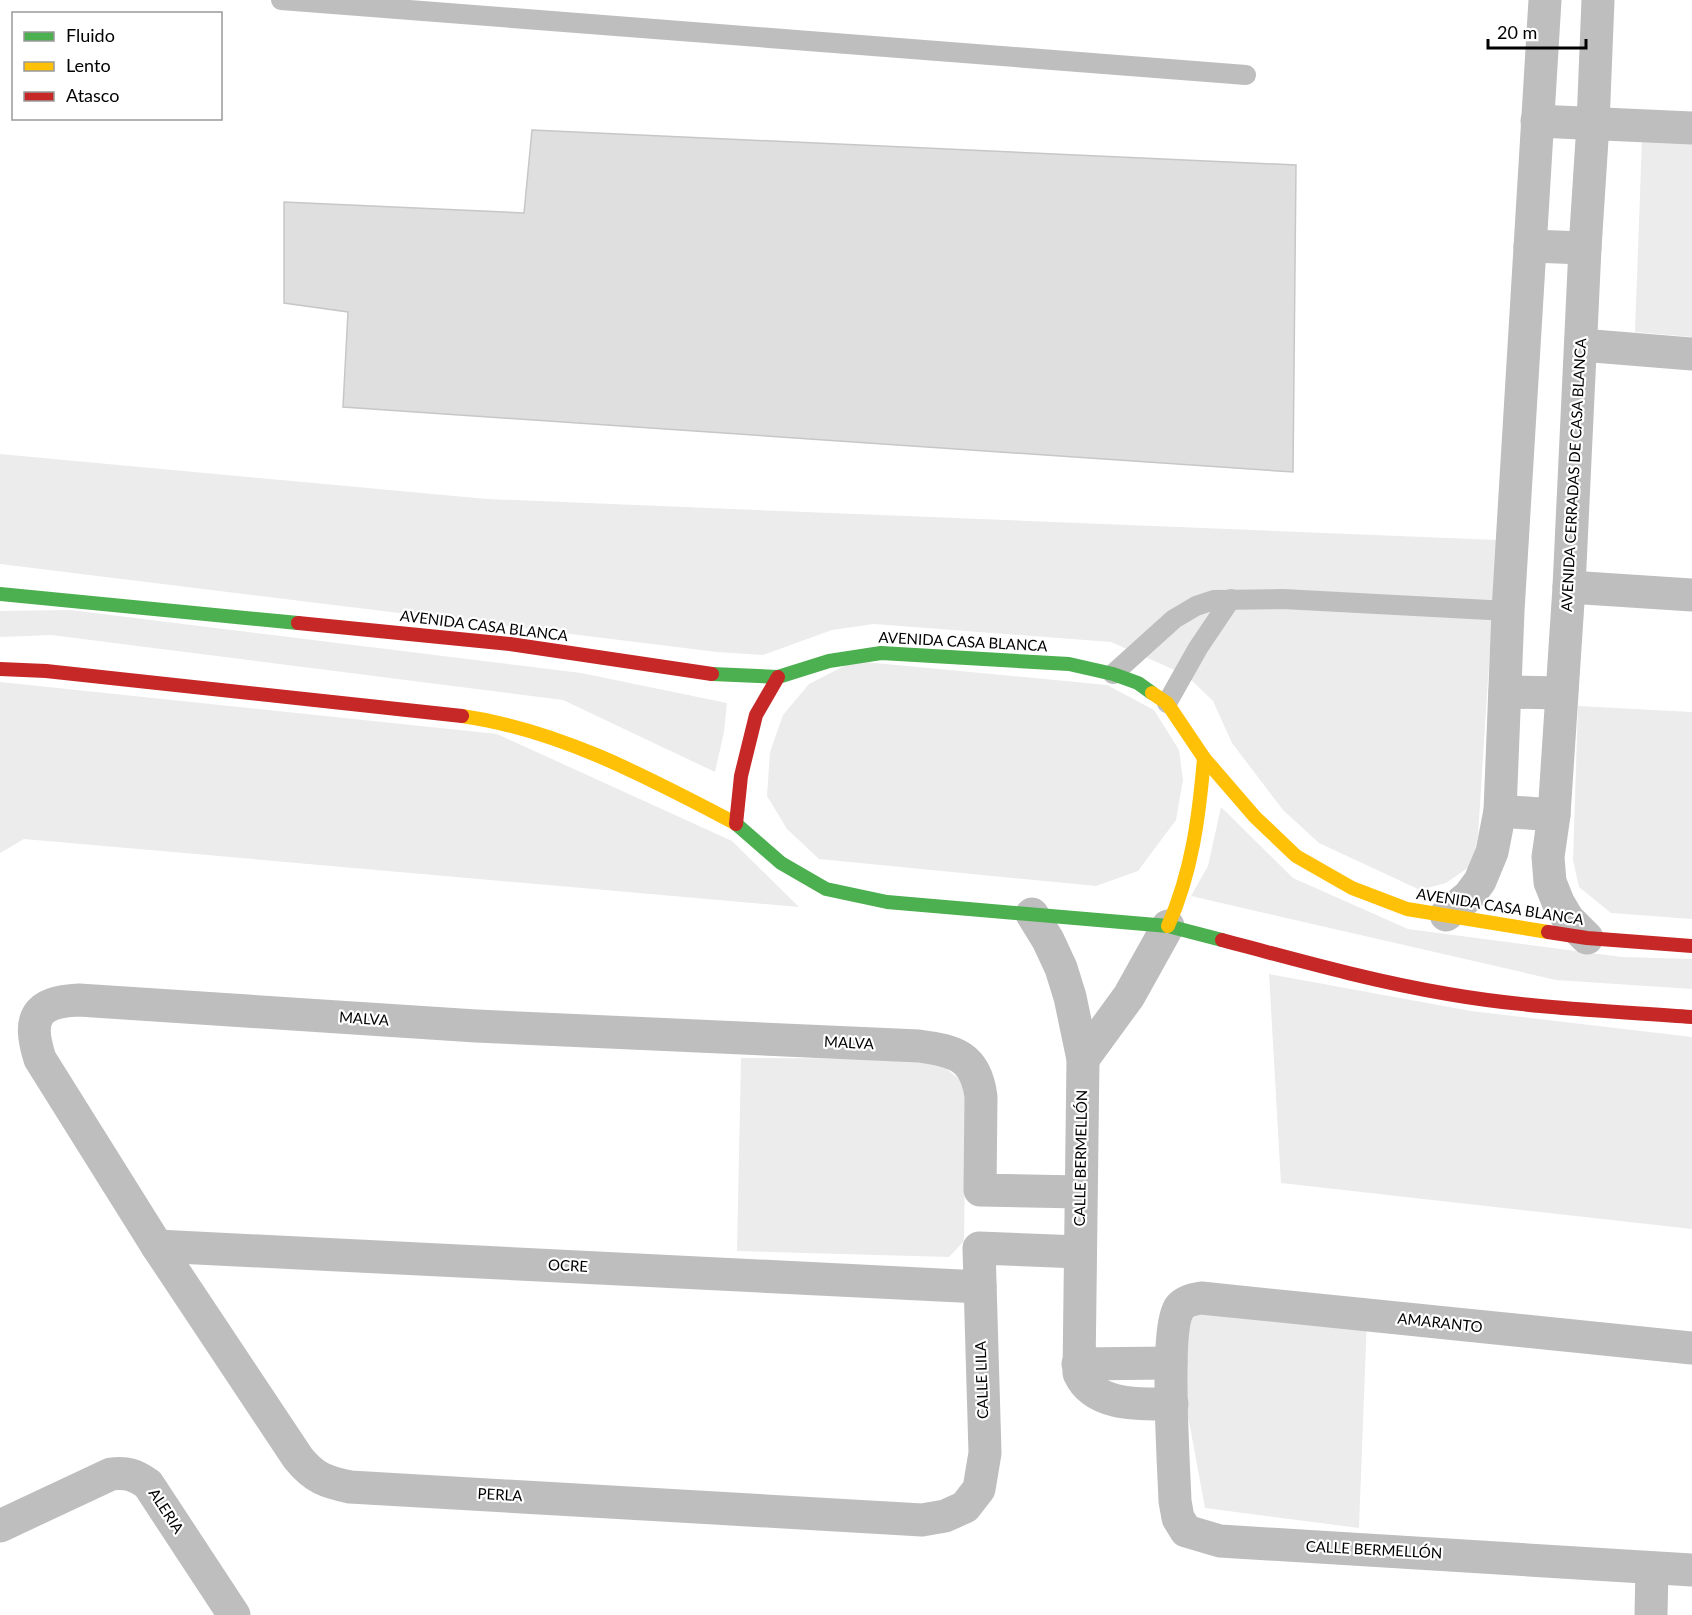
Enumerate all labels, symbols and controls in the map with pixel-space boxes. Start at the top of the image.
legend [12,12,222,120]
scale bar [1488,12,1586,50]
text: 20 m [1497,21,1537,43]
text: Fluido [66,24,115,46]
text: Lento [66,54,111,76]
text: Atasco [66,84,119,106]
street label: AVENIDA CERRADAS DE CASA BLANCA [1557,337,1589,612]
street label: AVENIDA CASA BLANCA [399,606,570,644]
street label: AVENIDA CASA BLANCA [878,628,1049,654]
street label: AVENIDA CASA BLANCA [1415,884,1586,928]
street label: MALVA [339,1007,390,1029]
street label: MALVA [824,1032,875,1052]
street label: CALLE BERMELLÓN [1070,1089,1090,1227]
street label: OCRE [548,1255,589,1275]
street label: AMARANTO [1397,1309,1484,1335]
street label: CALLE LILA [971,1340,991,1419]
street label: ALERIA [146,1484,189,1537]
street label: PERLA [477,1484,524,1504]
street label: CALLE BERMELLÓN [1305,1536,1443,1562]

